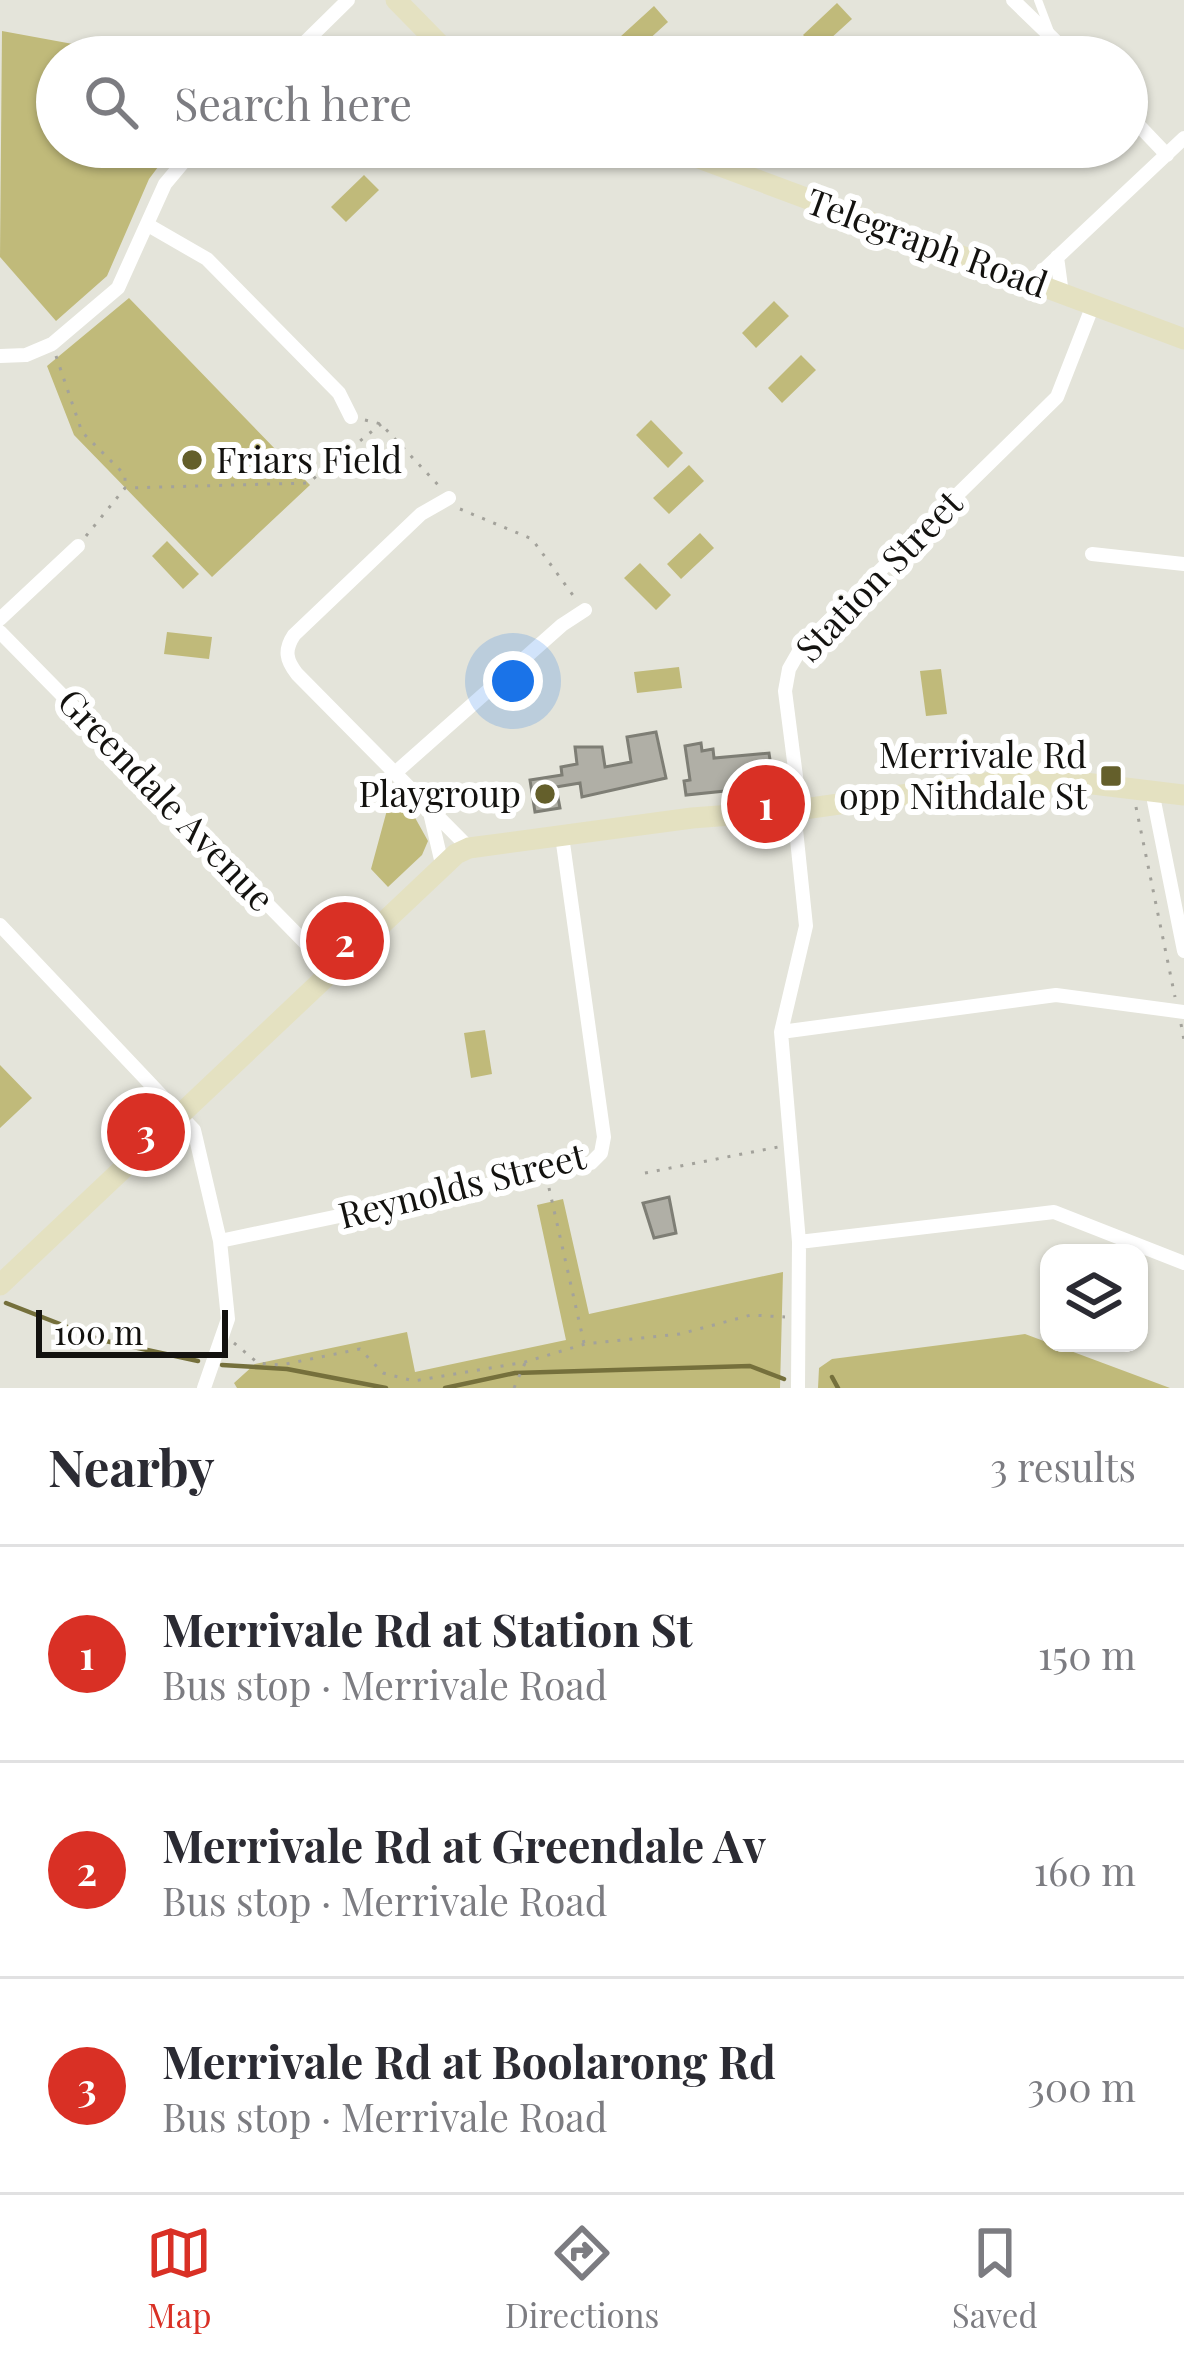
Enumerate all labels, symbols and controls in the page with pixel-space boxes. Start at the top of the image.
search box [36,36,1148,168]
icon: search [78,69,144,135]
text: Search here [174,72,412,132]
street label: Telegraph Road [801,175,1055,307]
place label: Friars Field [216,434,402,482]
marker: Friars Field [179,447,205,473]
street label: Station Street [784,478,972,670]
your location [483,651,543,711]
street label: Greendale Avenue [49,677,286,920]
place label: Merrivale Rd opp Nithdale St [839,729,1088,818]
pin: 1 [727,759,805,849]
marker: Merrivale Rd opp Nithdale St [1098,763,1124,789]
place label: Playgroup [359,768,521,816]
marker: Playgroup [532,781,558,807]
pin: 2 [306,896,384,986]
pin: 3 [107,1087,185,1177]
street label: Reynolds Street [333,1130,591,1238]
map controls [1040,1244,1148,1352]
button: layers [1040,1244,1148,1352]
scale bar [36,1304,228,1357]
text: 100 m [54,1309,143,1353]
text: Nearby [48,1432,214,1500]
text: 3 results [990,1440,1136,1492]
text: Merrivale Rd at Station St [162,1598,693,1658]
text: 1 [80,1628,94,1680]
text: 150 m [1038,1628,1136,1680]
text: Bus stop · Merrivale Road [162,1658,607,1710]
text: Merrivale Rd at Greendale Av [162,1814,766,1874]
text: 2 [77,1844,97,1896]
text: 160 m [1034,1844,1136,1896]
text: Bus stop · Merrivale Road [162,1874,607,1926]
text: Merrivale Rd at Boolarong Rd [162,2030,776,2090]
text: 3 [77,2060,97,2112]
text: 300 m [1027,2060,1136,2112]
text: Bus stop · Merrivale Road [162,2090,607,2142]
tab: Map [146,2220,212,2336]
tab: Directions [505,2220,659,2336]
tab: Saved [952,2220,1038,2336]

